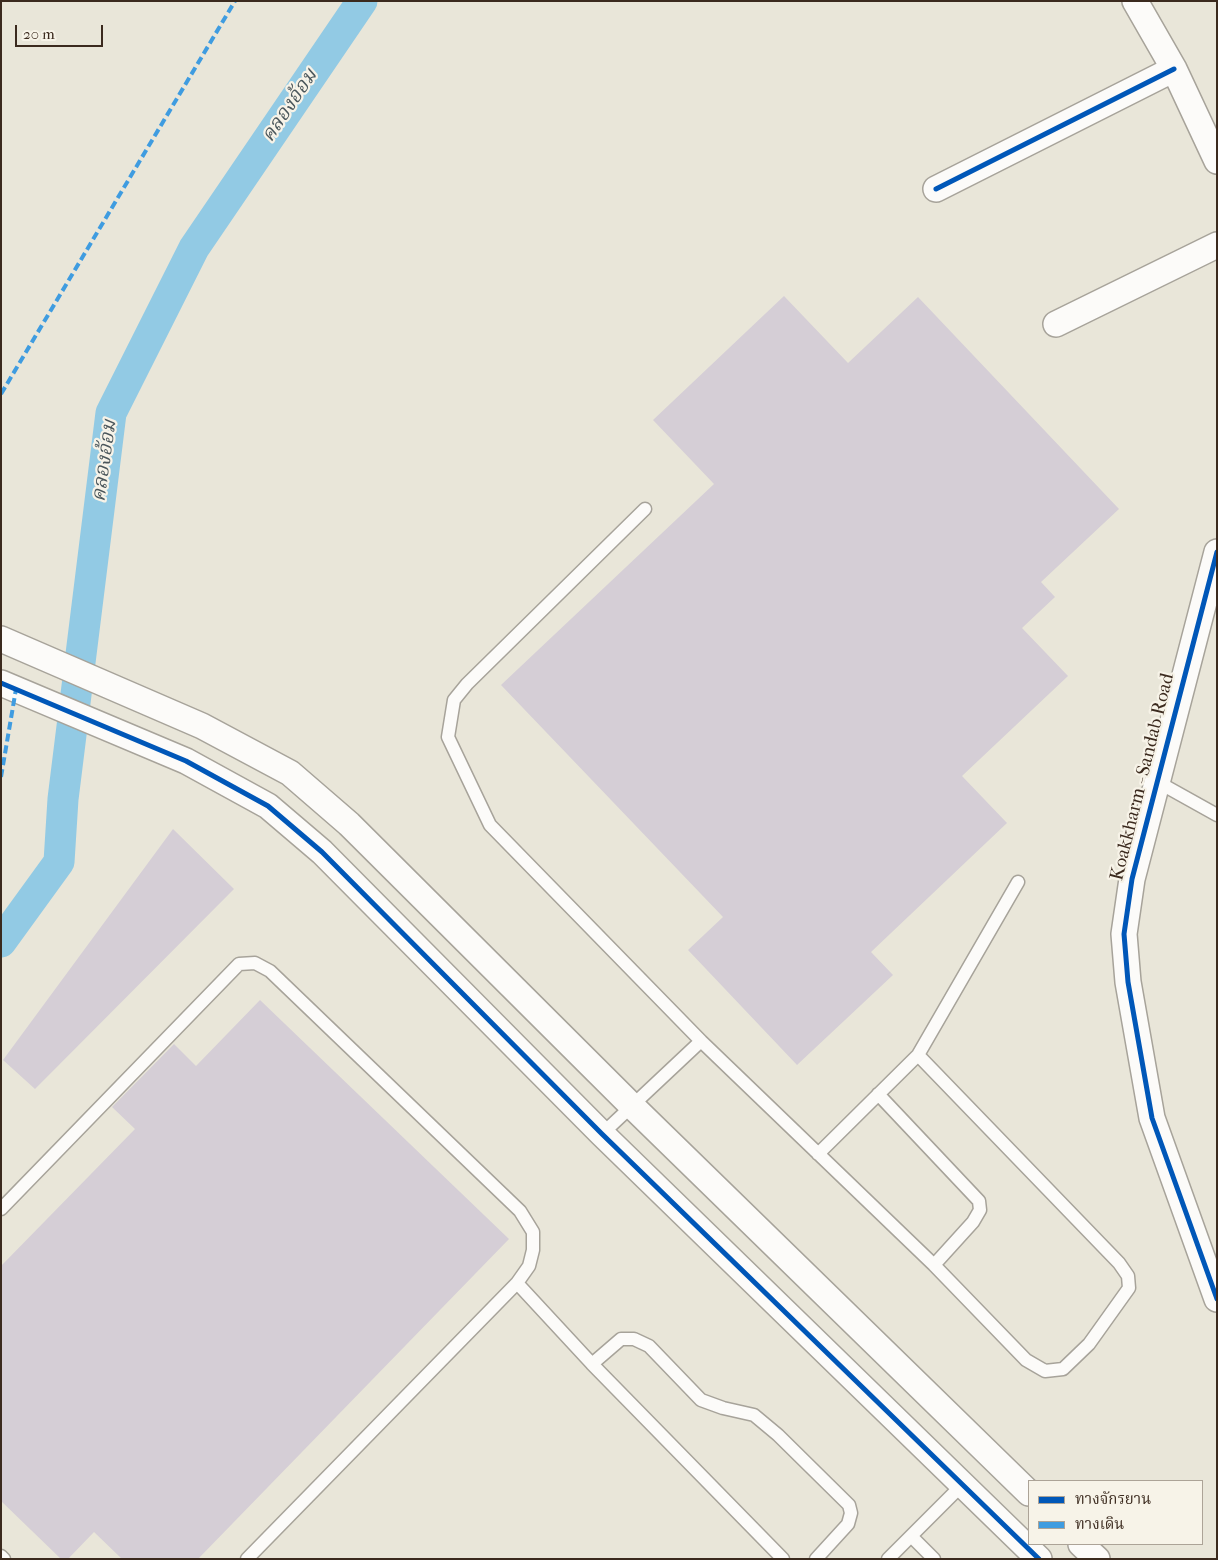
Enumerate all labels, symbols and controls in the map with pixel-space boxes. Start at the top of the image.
scale bar [18,15,105,47]
text: 20 m [23,25,55,43]
water label: คลองอ้อม [257,65,323,147]
water label: คลองอ้อม [87,418,123,504]
street label: Koakkharm - Sandab Road [1106,671,1180,883]
legend [1028,1480,1203,1545]
text: ทางจักรยาน [1075,1490,1151,1508]
text: ทางเดิน [1075,1515,1124,1533]

